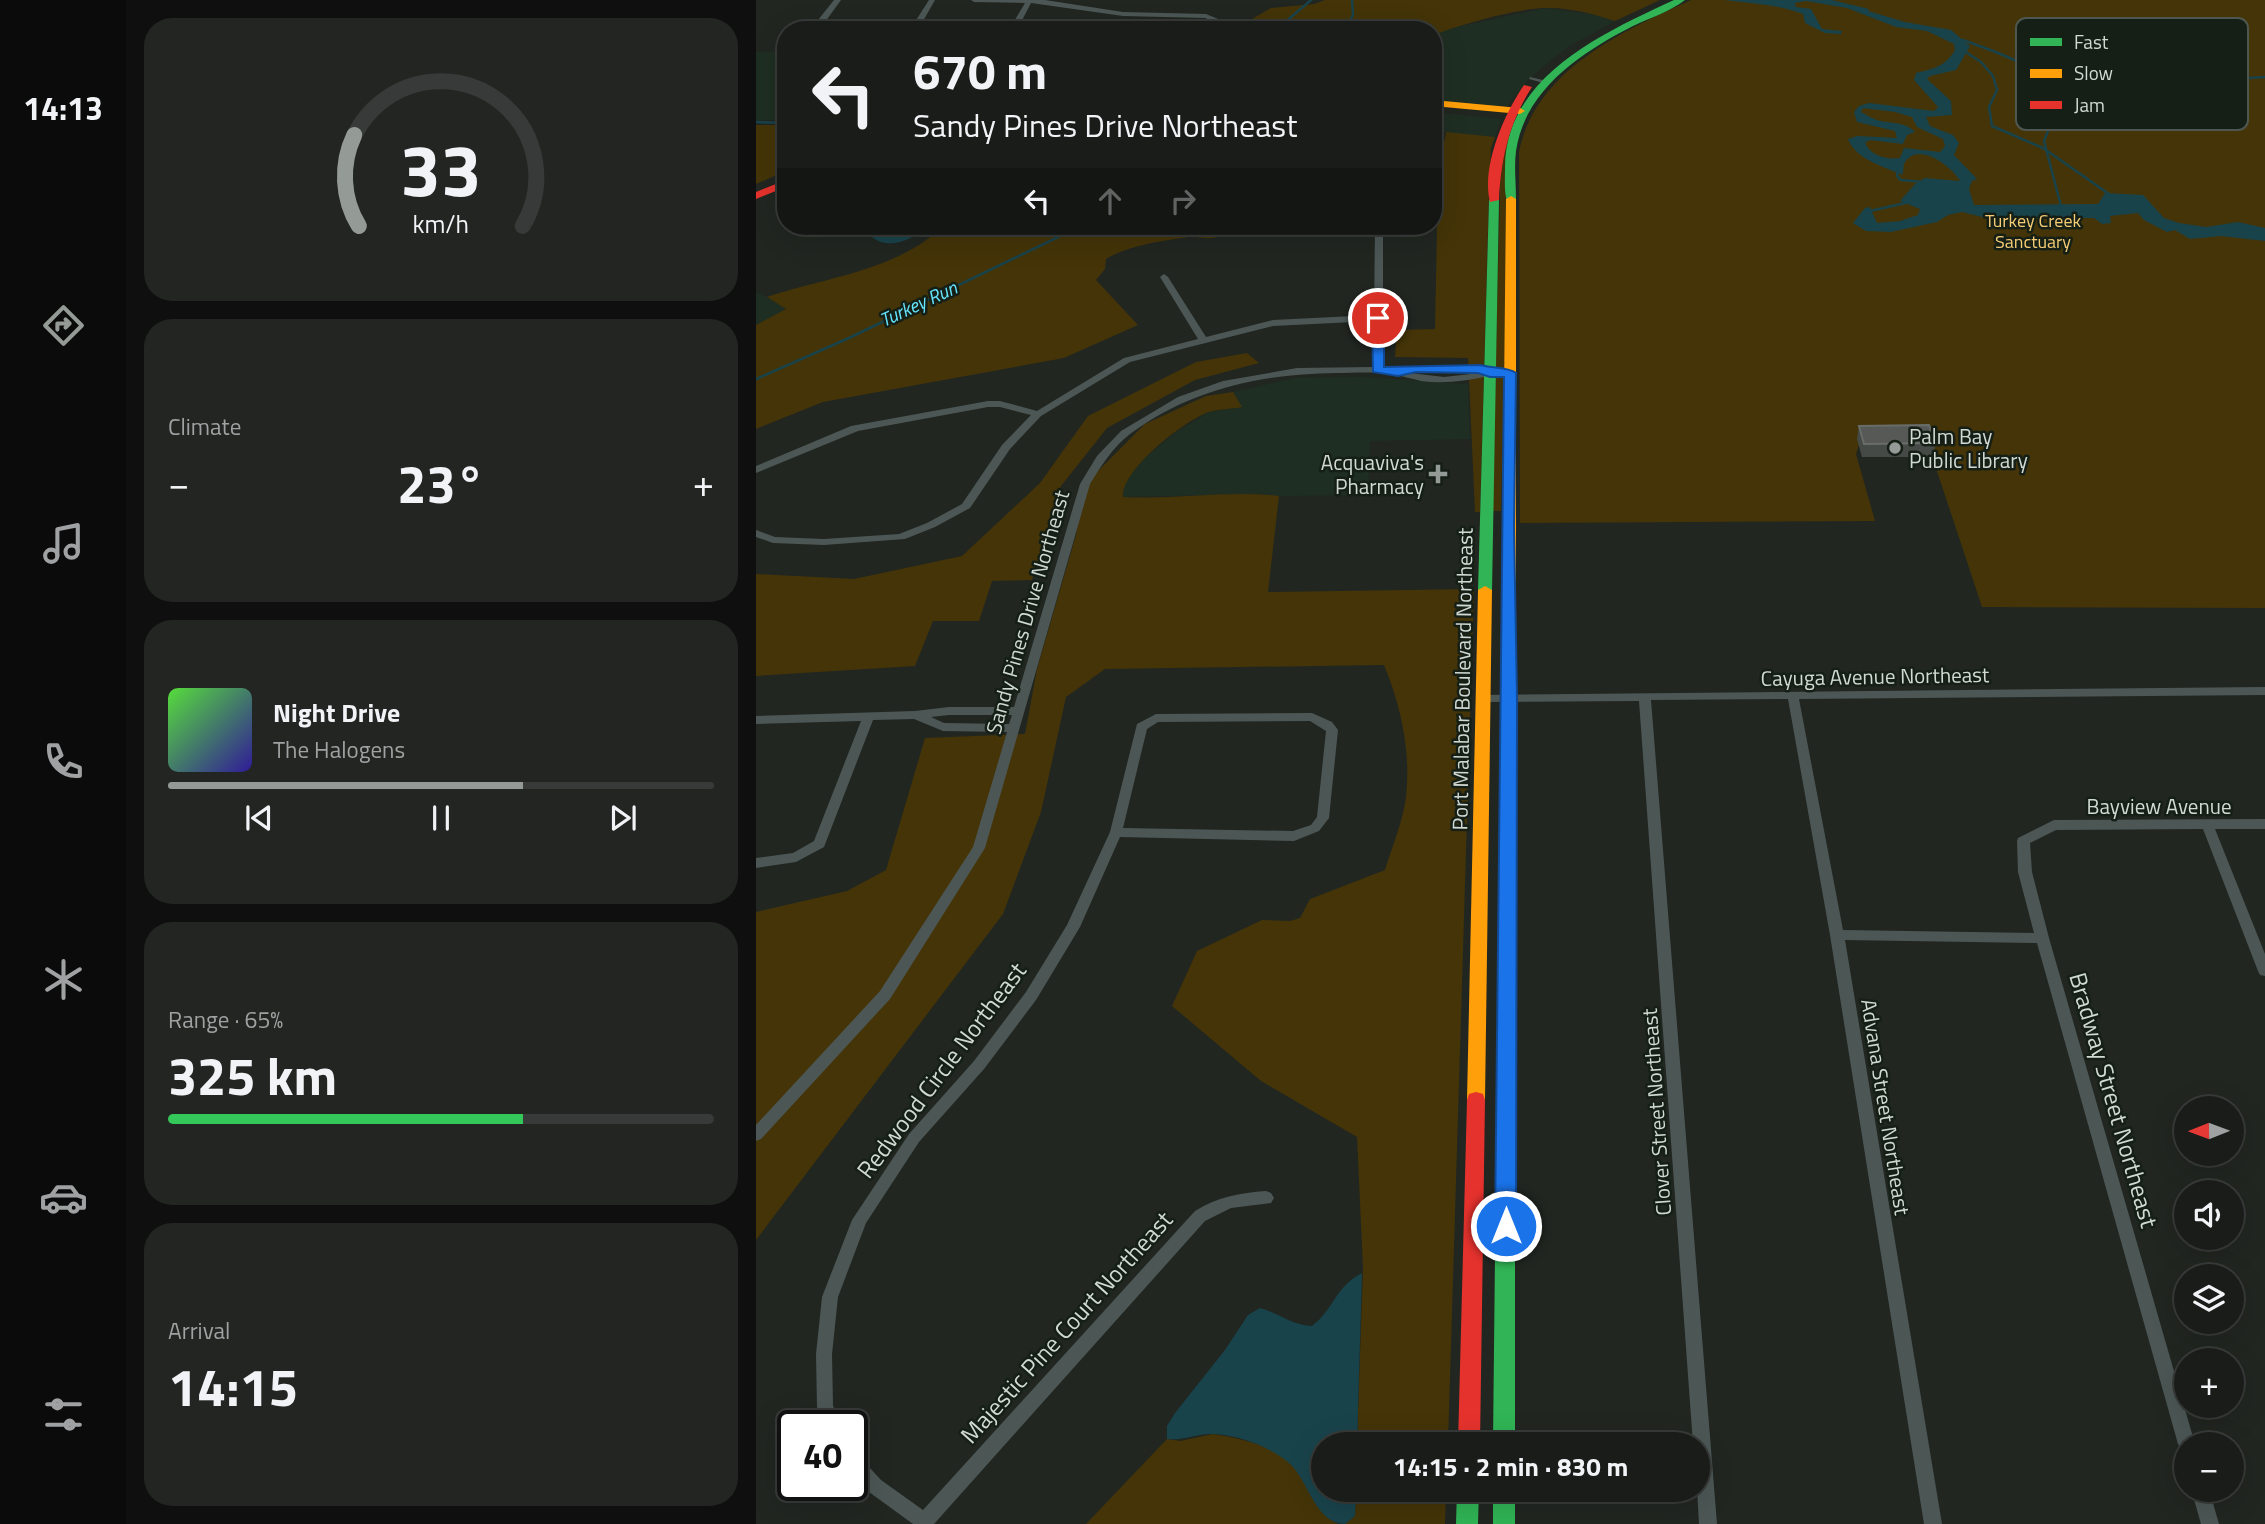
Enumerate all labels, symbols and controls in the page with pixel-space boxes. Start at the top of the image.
legend [2016,18,2248,130]
text: Fast [2074,27,2109,56]
text: 670 m [913,33,1047,108]
icon: left [798,49,889,140]
text: Slow [2074,58,2113,87]
text: 14:13 [23,84,103,132]
text: Jam [2074,90,2105,119]
text: Sandy Pines Drive Northeast [913,101,1297,149]
text: 33 [400,114,482,224]
icon: left [1018,182,1056,220]
icon: ahead [1091,182,1129,220]
icon: right [1164,182,1202,220]
text: km/h [413,204,469,242]
park label: Turkey Creek Sanctuary [1985,207,2081,255]
water label: Turkey Run [875,272,962,334]
pin [1348,288,1408,348]
icon: arrive [1359,299,1397,337]
icon: directions [39,301,88,350]
text: Climate [168,409,241,444]
place label: Palm Bay Public Library [1909,420,2028,476]
marker: Palm Bay Public Library [1887,440,1903,456]
text: 23° [397,444,485,523]
place label: Acquaviva's Pharmacy [1321,446,1424,502]
text: − [168,454,189,512]
text: + [693,454,714,512]
marker: Acquaviva's Pharmacy [1430,466,1446,482]
street label: Sandy Pines Drive Northeast [977,486,1077,738]
icon: music [39,519,88,568]
street label: Port Malabar Boulevard Northeast [1443,527,1481,831]
street label: Cayuga Avenue Northeast [1760,658,1990,694]
text: Night Drive [273,693,400,732]
text: The Halogens [273,732,405,767]
icon: phone [39,737,88,786]
street label: Bayview Avenue [2086,790,2232,822]
icon: previous [240,799,278,837]
icon: pause [422,799,460,837]
icon: next [604,799,642,837]
street label: Redwood Circle Northeast [848,954,1035,1186]
icon: climate [39,955,88,1004]
street label: Bradway Street Northeast [2060,968,2168,1232]
street label: Advana Street Northeast [1853,997,1919,1218]
text: Range · 65% [168,1002,283,1037]
street label: Clover Street Northeast [1633,1007,1679,1217]
text: 325 km [168,1036,337,1115]
north arrow [2174,1096,2244,1166]
map controls [2174,1096,2244,1502]
icon: car [39,1173,88,1222]
button: sound [2174,1180,2244,1250]
position arrow [1469,1189,1543,1263]
street label: Majestic Pine Court Northeast [951,1202,1181,1451]
button: layers [2174,1264,2244,1334]
text: Arrival [168,1313,230,1348]
text: 14:15 [168,1347,298,1426]
button: + [2174,1348,2244,1418]
icon: filters [39,1390,88,1439]
speed limit sign: 40 [777,1410,868,1501]
button: − [2174,1432,2244,1502]
text: 14:15 · 2 min · 830 m [1393,1447,1628,1486]

